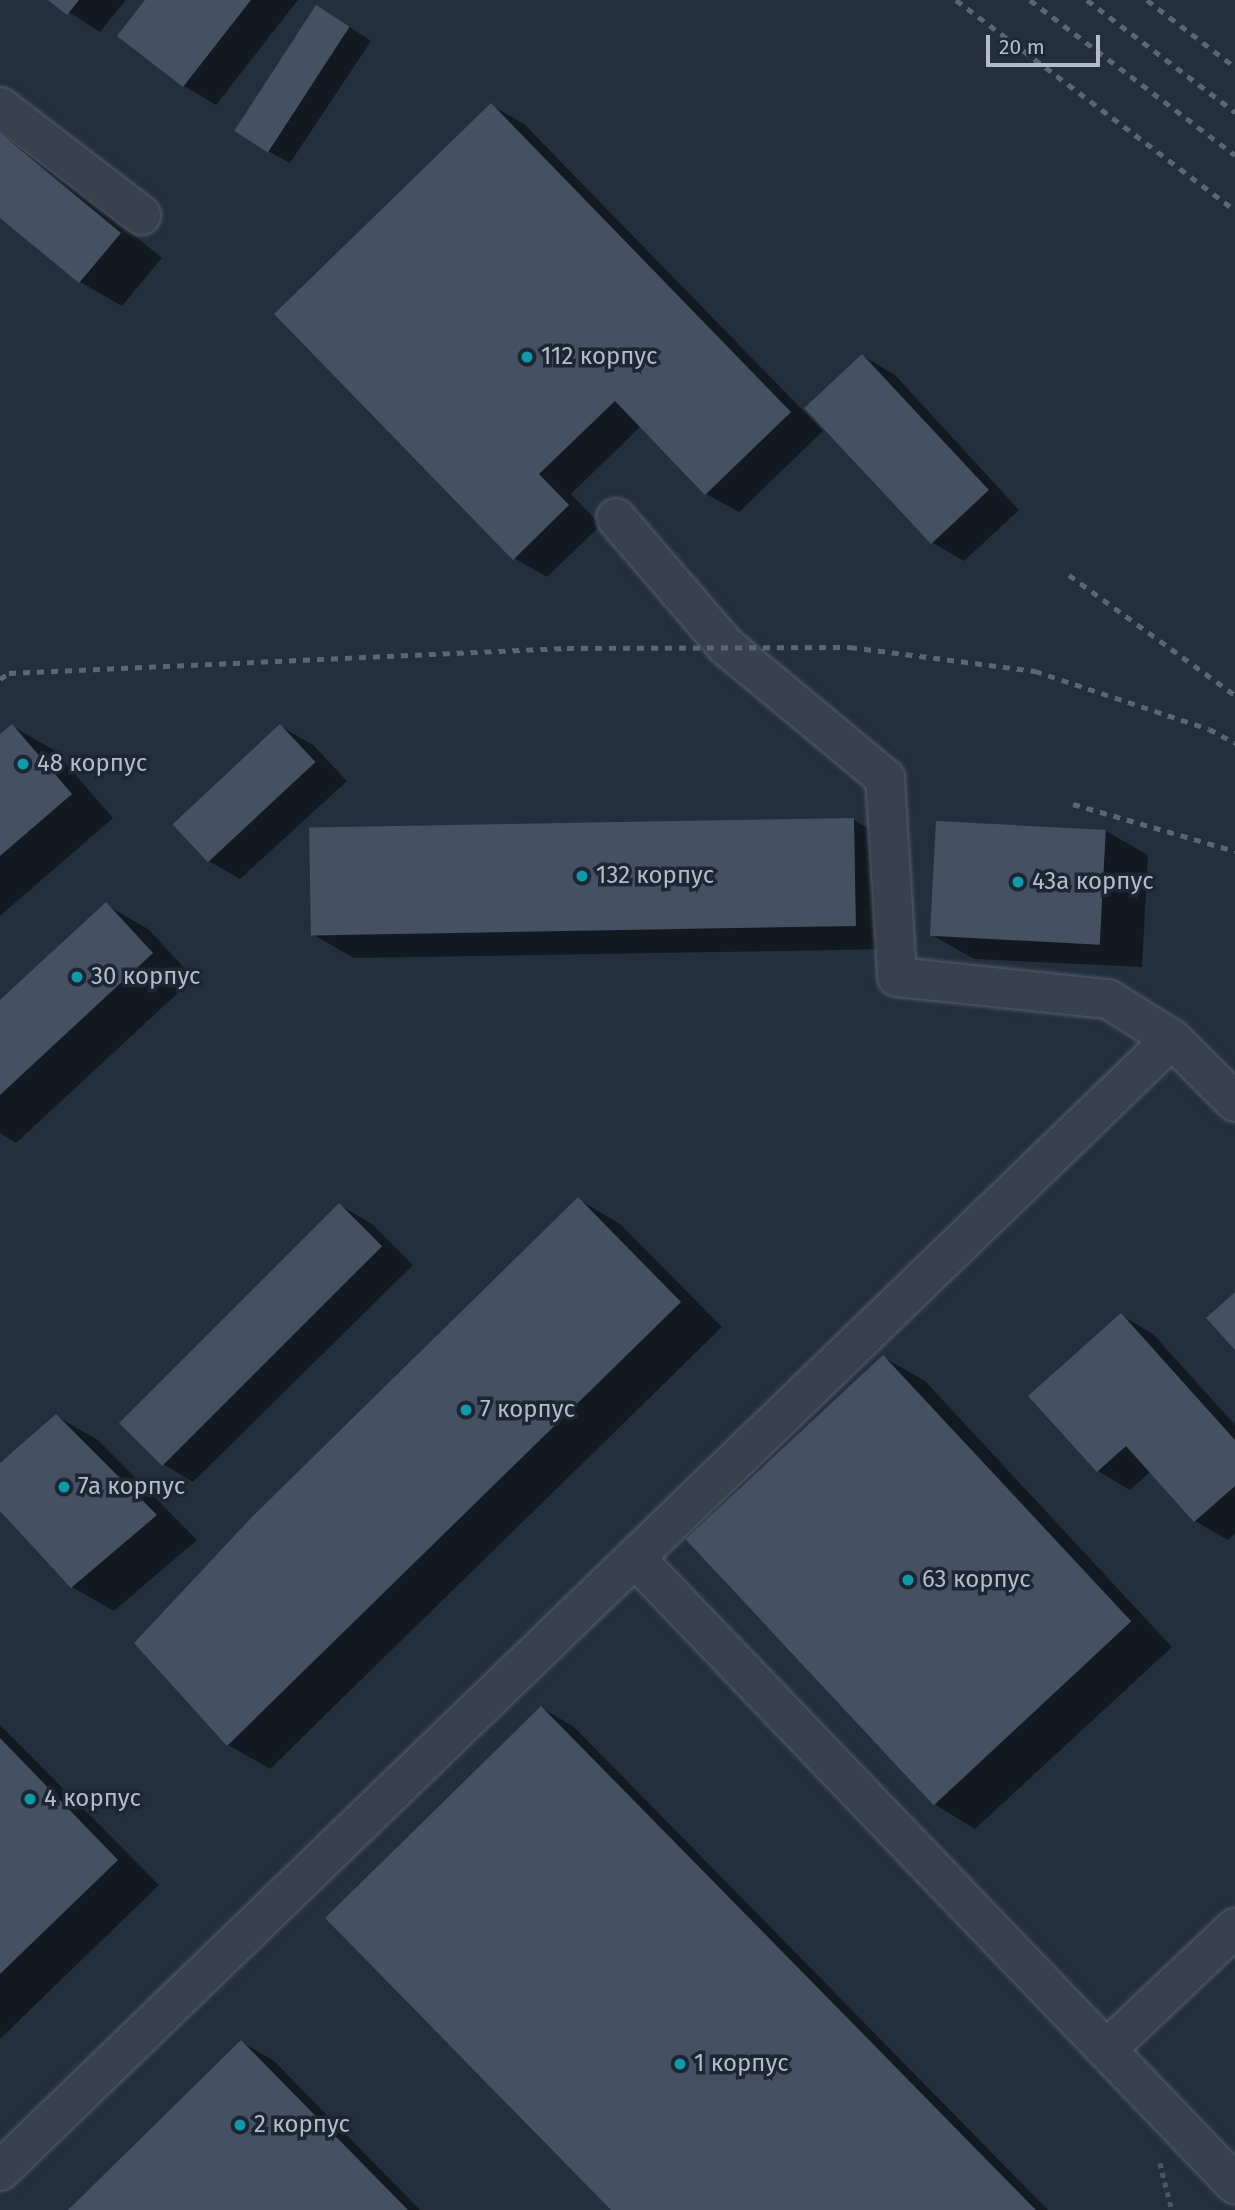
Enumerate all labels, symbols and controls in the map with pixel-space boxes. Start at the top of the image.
scale bar [990,21,1104,65]
text: 20 m [999,34,1045,60]
place label: 112 корпус [541,343,658,371]
marker: 112 корпус [519,349,535,365]
place label: 48 корпус [37,750,147,778]
marker: 48 корпус [15,756,31,772]
place label: 132 корпус [596,862,714,890]
marker: 132 корпус [574,868,590,884]
place label: 43а корпус [1032,868,1154,896]
marker: 43а корпус [1010,874,1026,890]
place label: 30 корпус [91,963,201,991]
marker: 30 корпус [69,969,85,985]
place label: 7 корпус [480,1396,575,1424]
marker: 7 корпус [458,1402,474,1418]
place label: 7а корпус [78,1473,185,1501]
marker: 7а корпус [56,1479,72,1495]
place label: 63 корпус [922,1566,1031,1594]
marker: 63 корпус [900,1572,916,1588]
place label: 4 корпус [44,1785,141,1813]
marker: 4 корпус [22,1791,38,1807]
place label: 1 корпус [694,2050,789,2078]
marker: 1 корпус [672,2056,688,2072]
place label: 2 корпус [254,2111,350,2139]
marker: 2 корпус [232,2117,248,2133]

